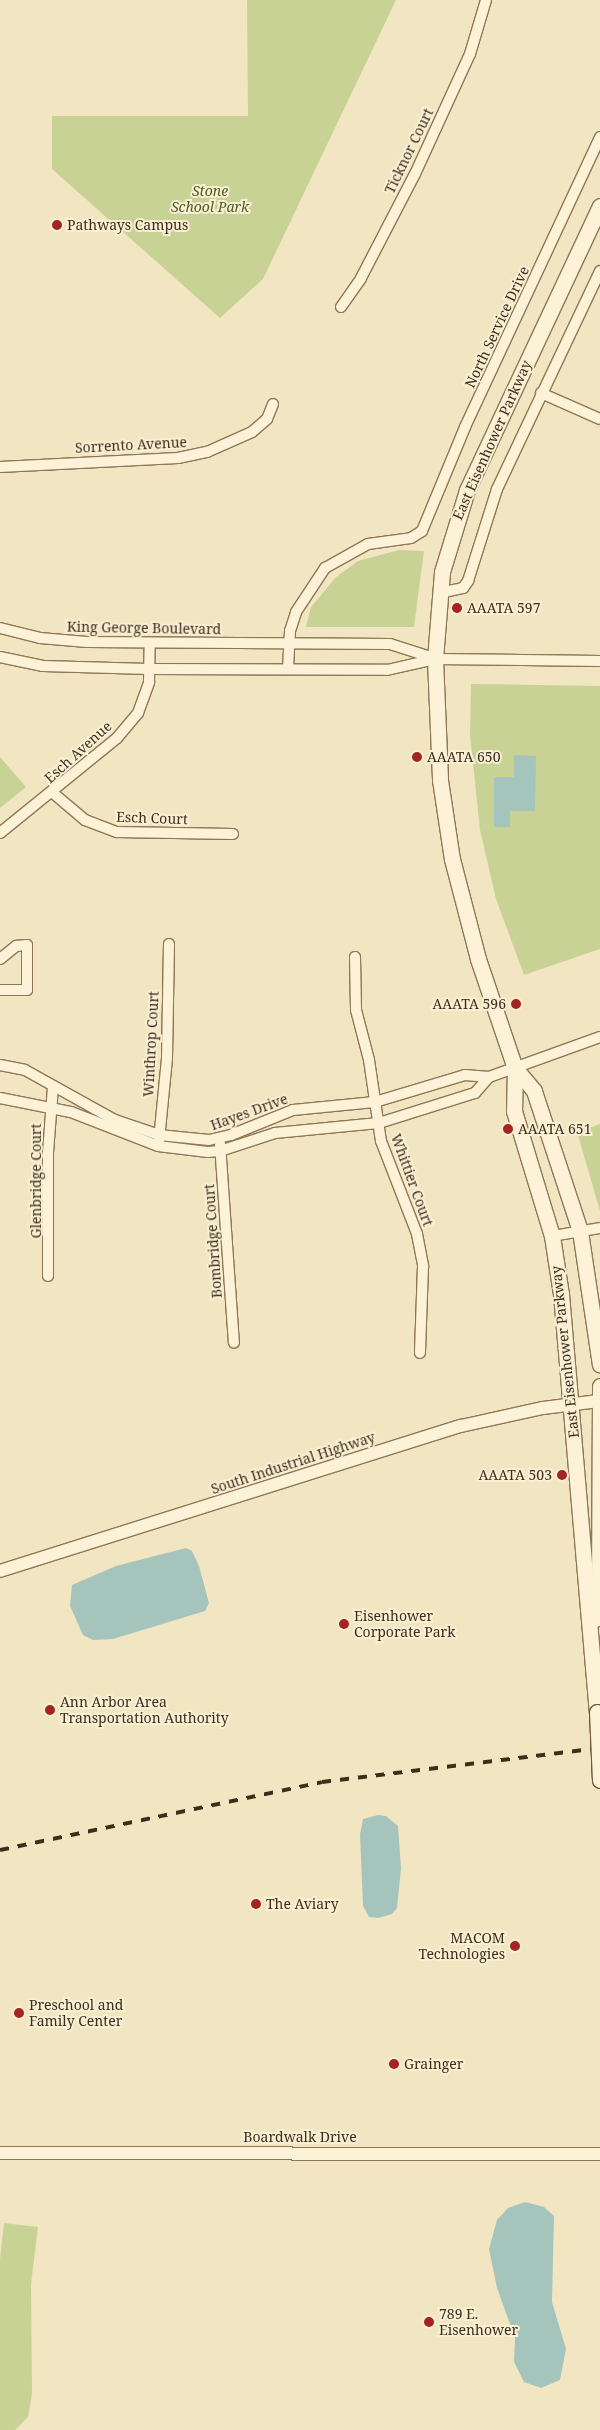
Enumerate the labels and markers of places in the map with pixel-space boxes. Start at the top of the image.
place label: Pathways Campus [67,217,188,233]
marker: Pathways Campus [51,219,63,231]
place label: AAATA 597 [467,600,540,616]
marker: AAATA 597 [451,602,463,614]
place label: AAATA 650 [427,749,500,765]
marker: AAATA 650 [411,751,423,763]
place label: AAATA 596 [433,996,506,1012]
marker: AAATA 596 [510,998,522,1010]
place label: AAATA 651 [518,1121,591,1137]
marker: AAATA 651 [502,1123,514,1135]
place label: AAATA 503 [479,1467,552,1483]
marker: AAATA 503 [556,1469,568,1481]
place label: Eisenhower Corporate Park [354,1608,455,1640]
marker: Eisenhower Corporate Park [338,1618,350,1630]
place label: Ann Arbor Area Transportation Authority [60,1694,229,1726]
marker: Ann Arbor Area Transportation Authority [44,1704,56,1716]
place label: The Aviary [266,1896,339,1912]
marker: The Aviary [250,1898,262,1910]
place label: MACOM Technologies [419,1930,505,1962]
marker: MACOM Technologies [509,1940,521,1952]
place label: Preschool and Family Center [29,1997,123,2030]
marker: Preschool and Family Center [13,2007,25,2019]
place label: Grainger [404,2056,463,2072]
marker: Grainger [388,2058,400,2070]
place label: 789 E. Eisenhower [439,2306,518,2338]
marker: 789 E. Eisenhower [423,2316,435,2328]

